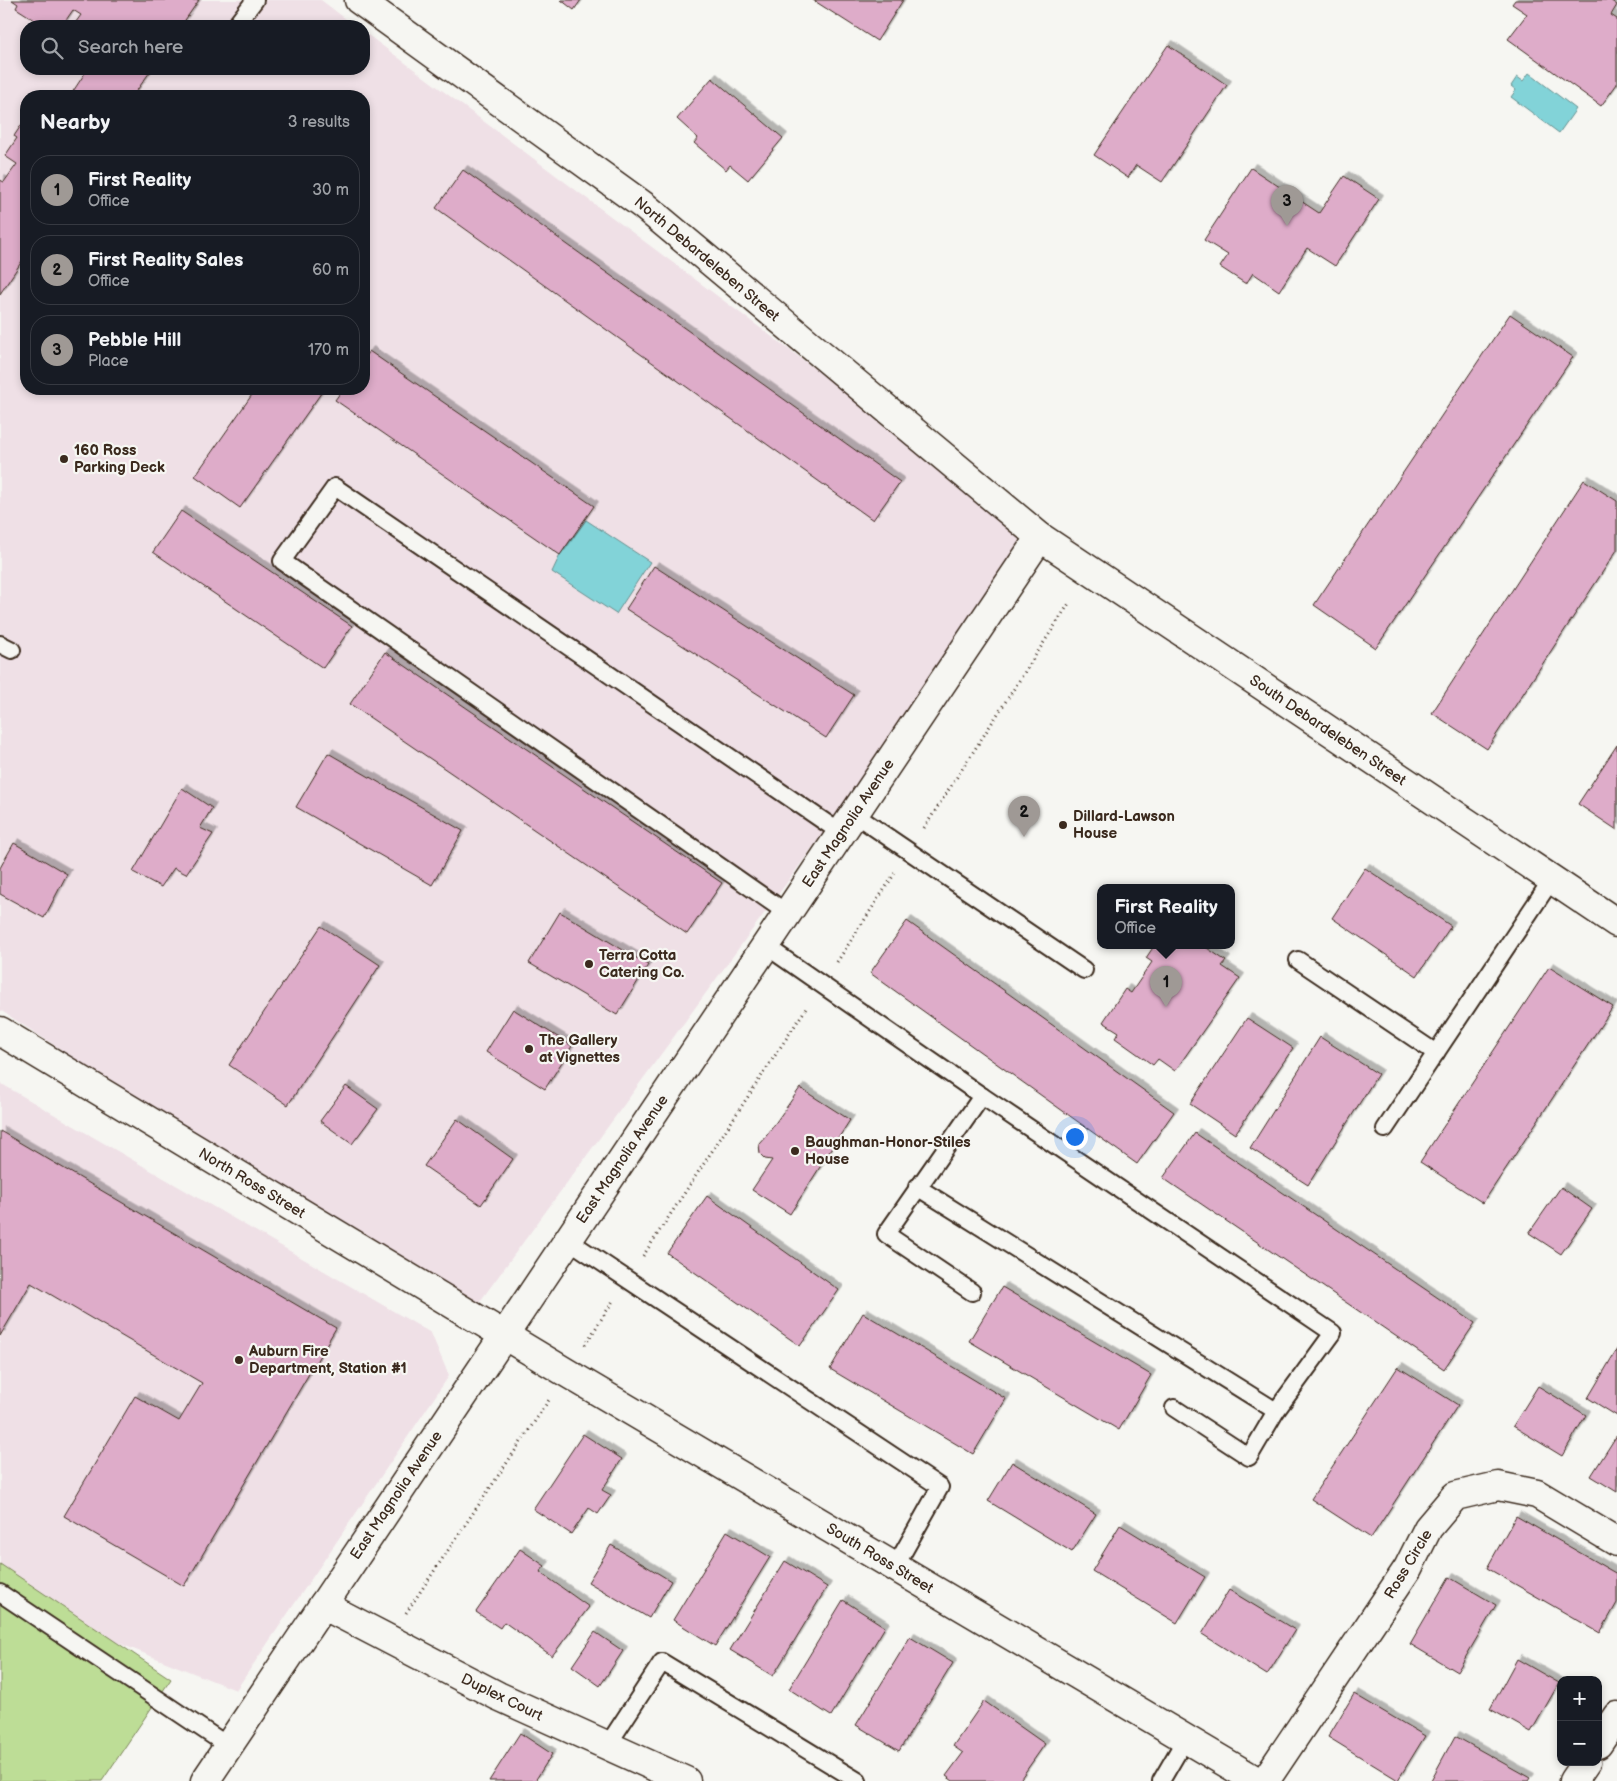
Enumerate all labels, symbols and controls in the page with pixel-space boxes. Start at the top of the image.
search box [20,20,370,75]
icon: search [38,34,66,62]
text: Search here [78,36,183,59]
text: Nearby [40,110,110,135]
text: 3 results [288,113,350,132]
text: First Reality [88,169,191,192]
text: 1 [54,181,60,200]
text: 30 m [312,181,349,200]
pin: 3 [1271,185,1303,226]
text: Office [88,192,130,211]
street label: North Debardeleben Street [630,193,784,326]
text: First Reality Sales [88,249,243,272]
text: 2 [52,261,62,280]
text: 60 m [312,261,349,280]
text: Office [88,272,130,291]
text: Pebble Hill [88,329,181,352]
text: 3 [52,341,62,360]
text: 170 m [308,341,349,360]
text: Place [88,352,129,371]
place label: 160 Ross Parking Deck [74,441,165,477]
marker: 160 Ross Parking Deck [58,453,70,465]
street label: South Debardeleben Street [1246,671,1410,790]
street label: East Magnolia Avenue [798,755,899,891]
pin: 2 [1008,796,1040,837]
place label: Dillard-Lawson House [1073,807,1175,843]
marker: Dillard-Lawson House [1057,819,1069,831]
popup [1097,884,1235,949]
text: First Reality [1114,896,1218,919]
text: Office [1114,919,1156,938]
place label: Terra Cotta Catering Co. [599,946,684,982]
marker: Terra Cotta Catering Co. [583,958,595,970]
pin: 1 [1150,966,1182,1007]
place label: The Gallery at Vignettes [539,1031,620,1067]
marker: The Gallery at Vignettes [523,1043,535,1055]
street label: East Magnolia Avenue [572,1091,673,1227]
your location [1062,1124,1088,1150]
place label: Baughman-Honor-Stiles House [805,1133,971,1169]
street label: North Ross Street [195,1144,309,1223]
marker: Baughman-Honor-Stiles House [789,1145,801,1157]
place label: Auburn Fire Department, Station #1 [248,1342,407,1378]
marker: Auburn Fire Department, Station #1 [233,1354,245,1366]
street label: East Magnolia Avenue [346,1427,447,1563]
street label: South Ross Street [823,1519,937,1598]
street label: Ross Circle [1380,1526,1437,1602]
street label: Duplex Court [458,1669,546,1726]
map controls [1557,1676,1602,1766]
button: + [1557,1676,1602,1721]
button: − [1557,1721,1602,1766]

